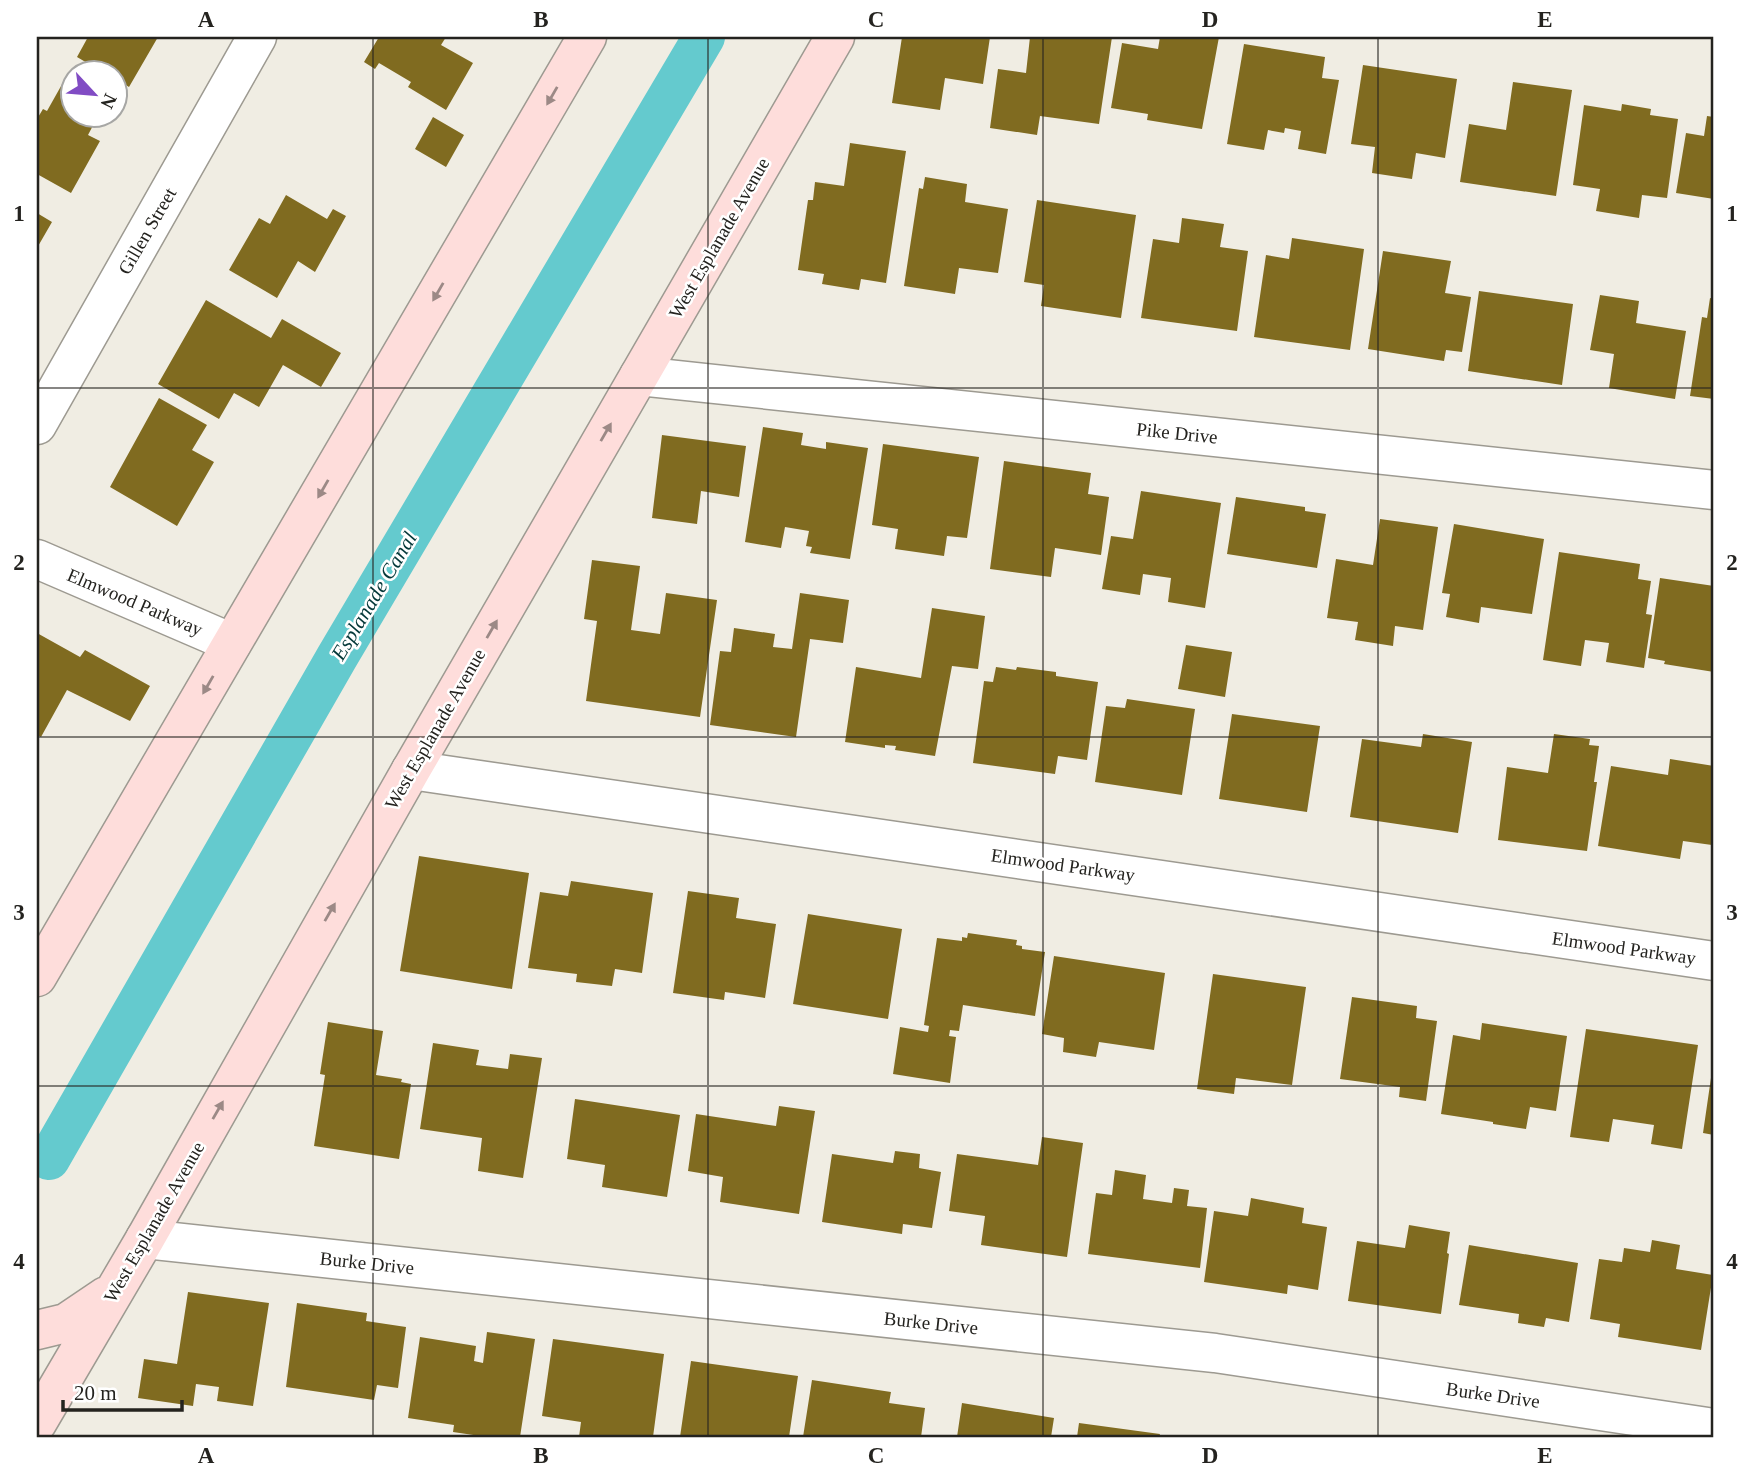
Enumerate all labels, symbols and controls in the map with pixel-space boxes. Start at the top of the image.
text: A [198,7,215,32]
text: B [533,7,549,32]
text: C [868,7,884,32]
text: D [1202,7,1218,32]
text: E [1537,7,1553,32]
north arrow [60,60,130,130]
one-way arrow [546,86,558,105]
text: N [96,90,121,112]
street label: West Esplanade Avenue [664,154,774,322]
street label: Gillen Street [114,183,181,278]
text: 1 [13,201,25,226]
text: 1 [1726,201,1738,226]
one-way arrow [431,283,444,302]
street label: Pike Drive [1135,418,1219,448]
one-way arrow [600,423,612,442]
one-way arrow [317,479,329,498]
water label: Esplanade Canal [326,527,422,665]
text: 2 [13,550,25,575]
text: 2 [1726,550,1738,575]
street label: Elmwood Parkway [64,564,206,640]
one-way arrow [486,620,498,639]
street label: West Esplanade Avenue [380,645,490,813]
one-way arrow [202,675,214,695]
street label: Elmwood Parkway [990,845,1137,886]
text: 3 [13,900,25,925]
text: 3 [1726,900,1738,925]
one-way arrow [324,902,336,921]
street label: Elmwood Parkway [1551,928,1698,969]
one-way arrow [212,1100,224,1119]
street label: West Esplanade Avenue [99,1138,209,1306]
street label: Burke Drive [319,1248,415,1278]
text: 4 [13,1249,25,1274]
text: 4 [1726,1249,1738,1274]
street label: Burke Drive [883,1308,979,1338]
scale bar [63,1369,182,1413]
street label: Burke Drive [1445,1378,1541,1412]
text: 20 m [74,1381,117,1405]
text: A [198,1443,215,1468]
text: B [533,1443,549,1468]
text: C [868,1443,884,1468]
text: D [1202,1443,1218,1468]
text: E [1537,1443,1553,1468]

